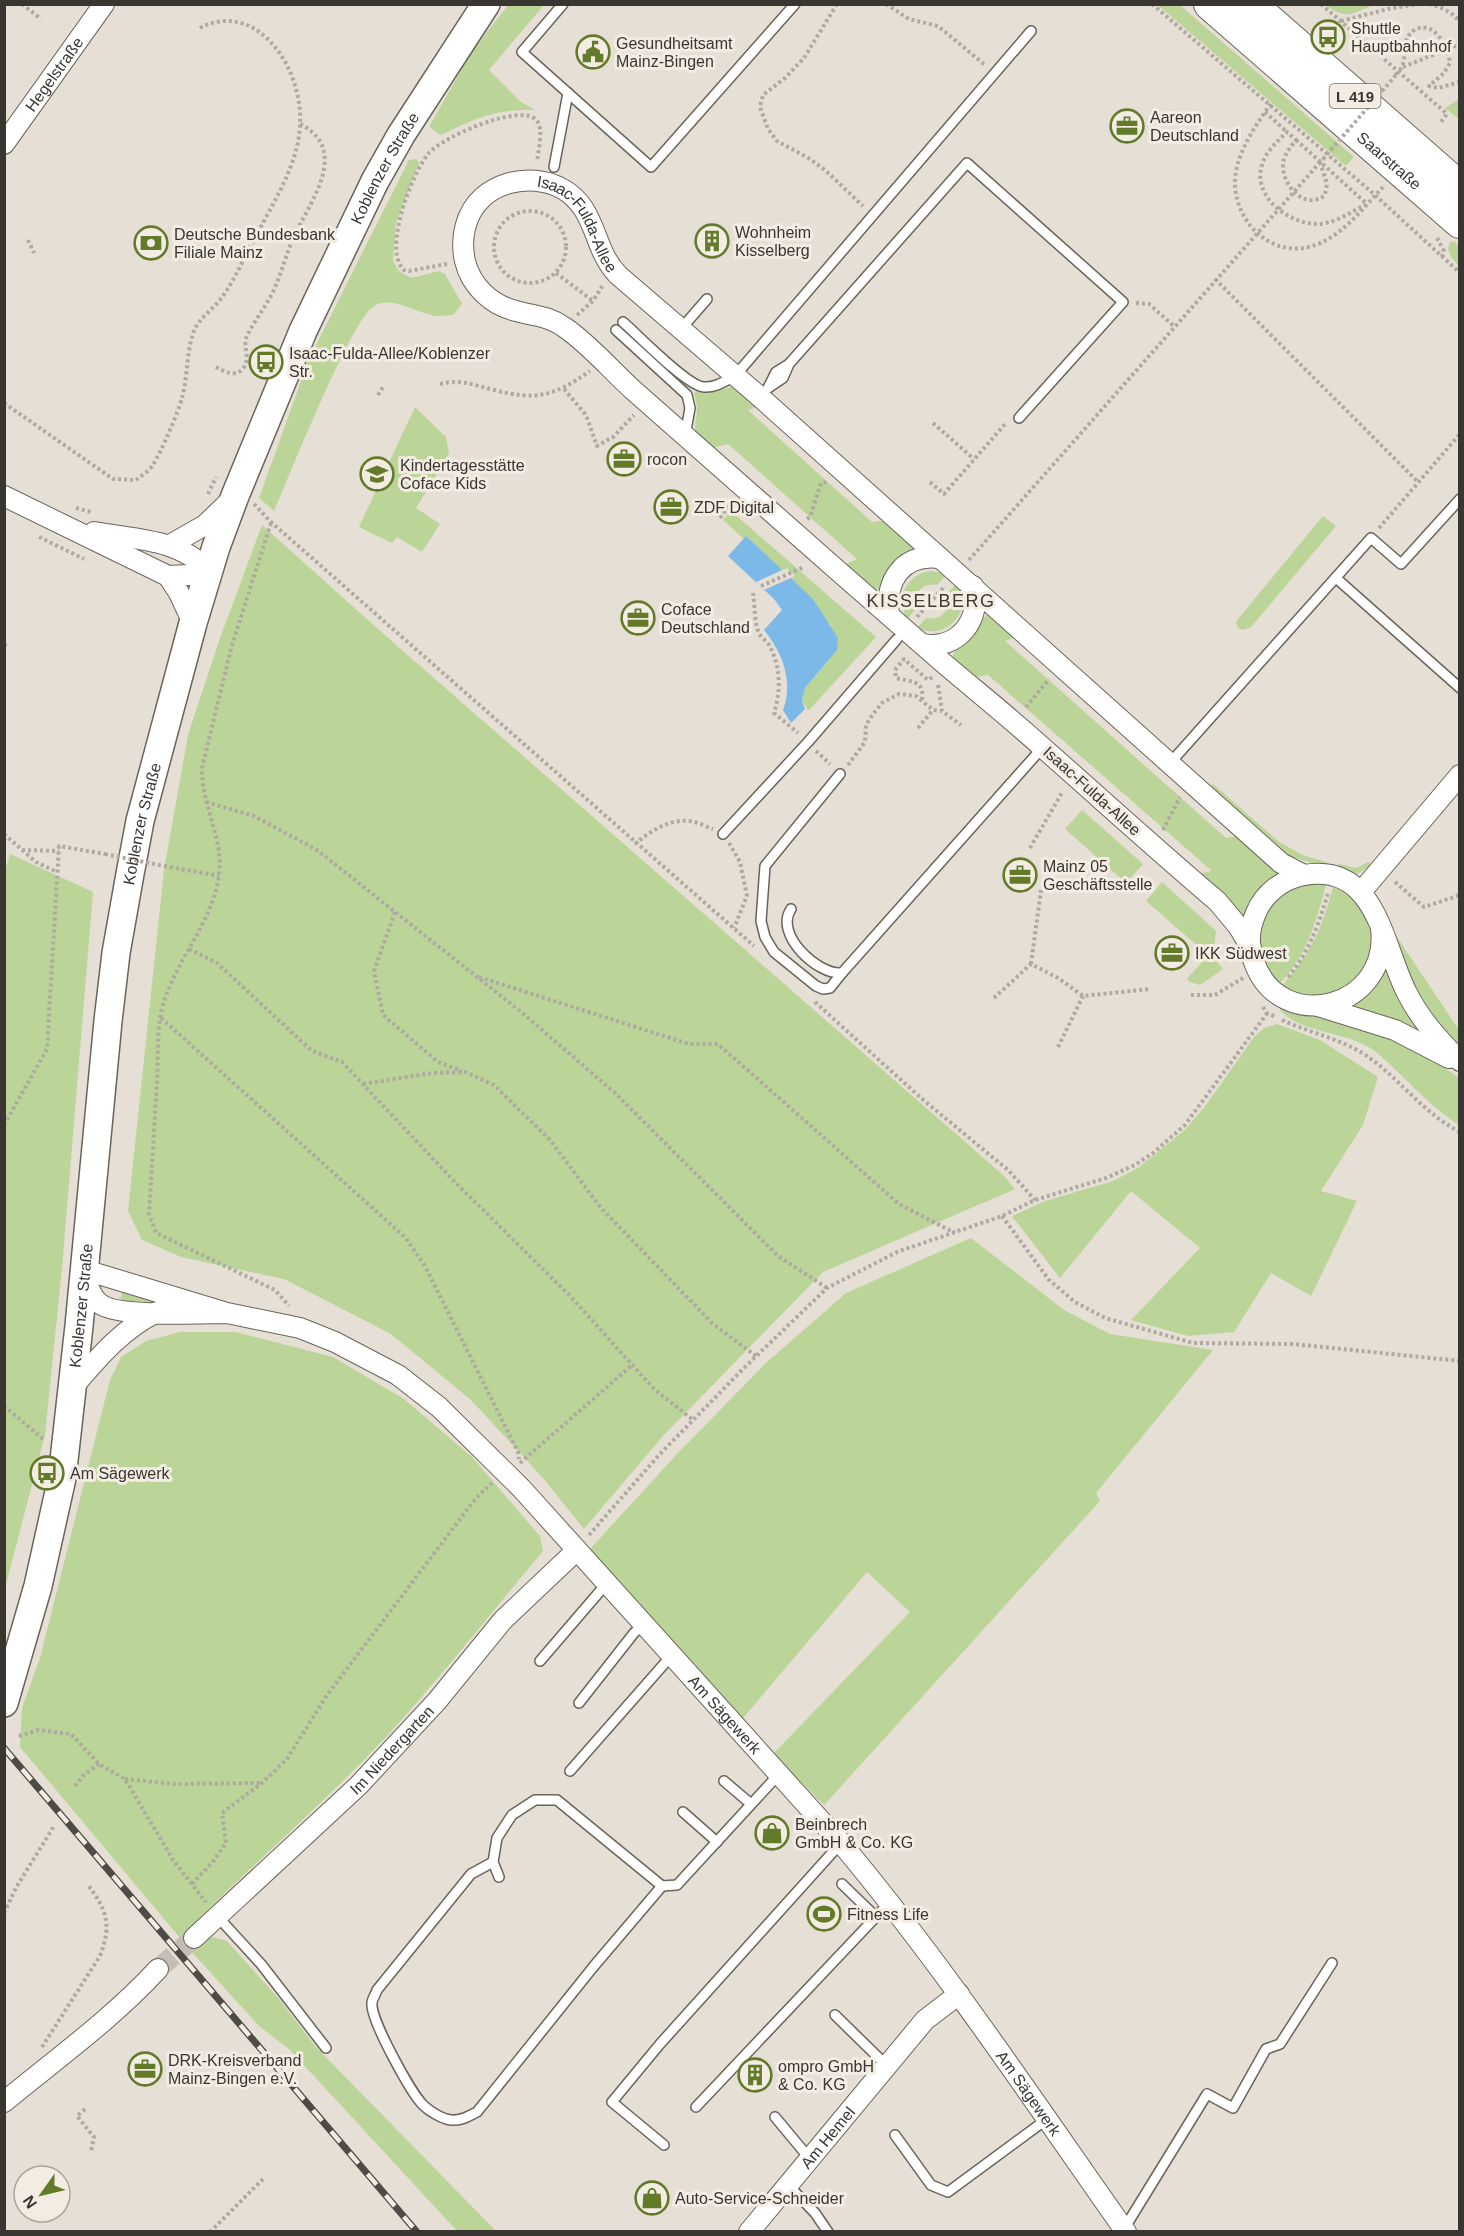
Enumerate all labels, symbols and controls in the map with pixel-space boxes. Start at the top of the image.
bus stop icon: Shuttle Hauptbahnhof [1310,19,1346,55]
place label: Shuttle Hauptbahnhof [1351,20,1452,55]
street label: Hegelstraße [22,34,86,114]
public building icon: Gesundheitsamt Mainz-Bingen [575,34,611,70]
place label: Gesundheitsamt Mainz-Bingen [616,35,733,70]
road number: L 419 [1330,84,1380,108]
office icon: Aareon Deutschland [1109,108,1145,144]
street label: Koblenzer Straße [347,109,422,226]
place label: Aareon Deutschland [1150,109,1239,144]
street label: Saarstraße [1354,128,1425,193]
street label: Isaac-Fulda-Allee [536,172,621,276]
building icon: Wohnheim Kisselberg [694,223,730,259]
place label: Wohnheim Kisselberg [735,224,811,259]
bank icon: Deutsche Bundesbank Filiale Mainz [133,225,169,261]
place label: Deutsche Bundesbank Filiale Mainz [174,226,336,261]
bus stop icon: Isaac-Fulda-Allee/Koblenzer Str. [248,344,284,380]
place label: Isaac-Fulda-Allee/Koblenzer Str. [289,345,491,380]
office icon: rocon [606,441,642,477]
place label: rocon [647,451,687,468]
school or university icon: Kindertagesstätte Coface Kids [359,456,395,492]
place label: Kindertagesstätte Coface Kids [400,457,525,492]
office icon: ZDF Digital [653,489,689,525]
place label: ZDF Digital [694,499,774,516]
district label: KISSELBERG [866,591,996,611]
office icon: Coface Deutschland [620,600,656,636]
place label: Coface Deutschland [661,601,750,636]
street label: Isaac-Fulda-Allee [1040,743,1144,839]
street label: Koblenzer Straße [120,761,164,886]
office icon: Mainz 05 Geschäftsstelle [1002,857,1038,893]
place label: Mainz 05 Geschäftsstelle [1043,858,1152,893]
office icon: IKK Südwest [1154,935,1190,971]
place label: IKK Südwest [1195,945,1287,962]
street label: Koblenzer Straße [66,1243,95,1368]
bus stop icon: Am Sägewerk [29,1455,65,1491]
place label: Am Sägewerk [70,1465,171,1482]
street label: Am Sägewerk [685,1672,765,1758]
street label: Im Niedergarten [346,1702,437,1798]
shop icon: Beinbrech GmbH & Co. KG [754,1815,790,1851]
place label: Beinbrech GmbH & Co. KG [795,1816,913,1851]
sports icon: Fitness Life [806,1896,842,1932]
place label: Fitness Life [847,1906,929,1923]
street label: Am Sägewerk [993,2047,1065,2139]
office icon: DRK-Kreisverband Mainz-Bingen e.V. [127,2051,163,2087]
place label: DRK-Kreisverband Mainz-Bingen e.V. [168,2052,301,2087]
building icon: ompro GmbH & Co. KG [737,2057,773,2093]
place label: ompro GmbH & Co. KG [778,2058,874,2093]
street label: Am Hemel [797,2103,858,2172]
north arrow [12,2164,72,2224]
shop icon: Auto-Service-Schneider [634,2180,670,2216]
place label: Auto-Service-Schneider [675,2190,845,2207]
text: N [20,2193,40,2212]

